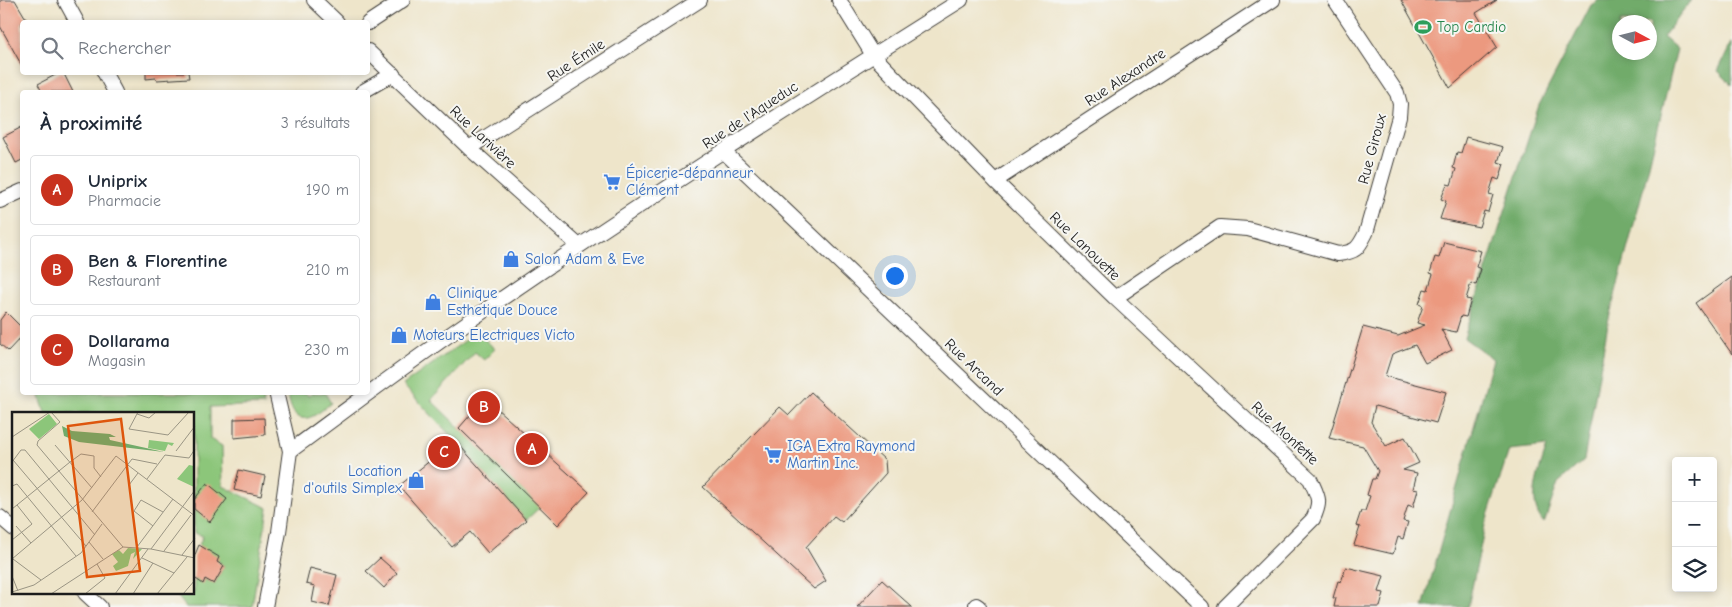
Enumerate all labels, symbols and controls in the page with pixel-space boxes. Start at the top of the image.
north arrow [1612,15,1657,60]
sports icon: Top Cardio [1413,17,1433,37]
place label: Top Cardio [1437,18,1506,36]
search box [20,20,370,75]
icon: search [38,34,66,62]
street label: Rue Émile [543,34,608,85]
text: Rechercher [78,37,171,59]
street label: Rue Alexandre [1081,44,1169,110]
street label: Rue de l'Aqueduc [699,77,801,153]
street label: Rue Larivière [446,102,520,173]
text: À proximité [40,111,142,135]
street label: Rue Giroux [1354,111,1390,186]
text: 3 résultats [281,114,350,132]
place label: Épicerie-dépanneur Clément [626,163,753,199]
text: Uniprix [88,170,147,192]
supermarket icon: Épicerie-dépanneur Clément [602,172,622,192]
text: A [53,181,61,199]
text: 190 m [306,181,349,199]
text: Pharmacie [88,192,161,210]
street label: Rue Lanouette [1046,208,1124,284]
shop icon: Salon Adam & Eve [501,249,521,269]
text: Ben & Florentine [88,250,227,272]
place label: Salon Adam & Eve [525,250,645,268]
text: B [52,261,62,279]
text: 210 m [306,261,349,279]
your location [882,263,908,289]
text: Restaurant [88,272,160,290]
place label: Clinique Esthetique Douce [447,284,558,319]
shop icon: Clinique Esthetique Douce [423,292,443,312]
shop icon: Moteurs Electriques Victo [389,325,409,345]
place label: Moteurs Electriques Victo [413,326,575,344]
text: Dollarama [88,330,170,352]
street label: Rue Arcand [941,335,1007,399]
text: C [52,341,62,359]
text: 230 m [304,341,349,359]
text: Magasin [88,352,146,370]
pin: B [468,388,500,426]
street label: Rue Monfette [1248,397,1323,469]
inset map [12,412,195,594]
pin: A [516,430,548,468]
pin: C [428,433,460,471]
place label: IGA Extra Raymond Martin Inc. [787,437,916,472]
supermarket icon: IGA Extra Raymond Martin Inc. [763,445,783,465]
map controls [1672,457,1717,592]
button: + [1672,457,1717,502]
place label: Location d'outils Simplex [303,462,403,497]
shop icon: Location d'outils Simplex [406,470,426,490]
button: − [1672,502,1717,547]
button: layers [1672,547,1717,592]

